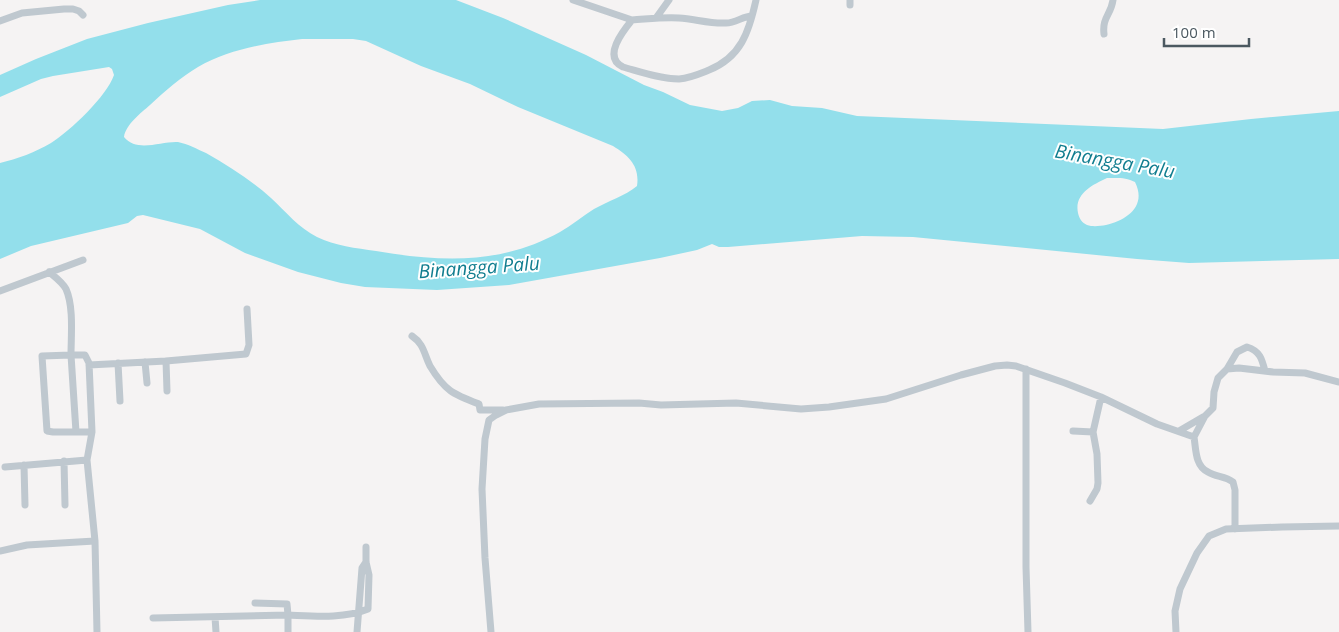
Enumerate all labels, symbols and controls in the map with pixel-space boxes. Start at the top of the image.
scale bar [1164,15,1249,47]
text: 100 m [1172,22,1216,42]
water label: Binangga Palu [1053,138,1177,184]
water label: Binangga Palu [417,250,541,284]

